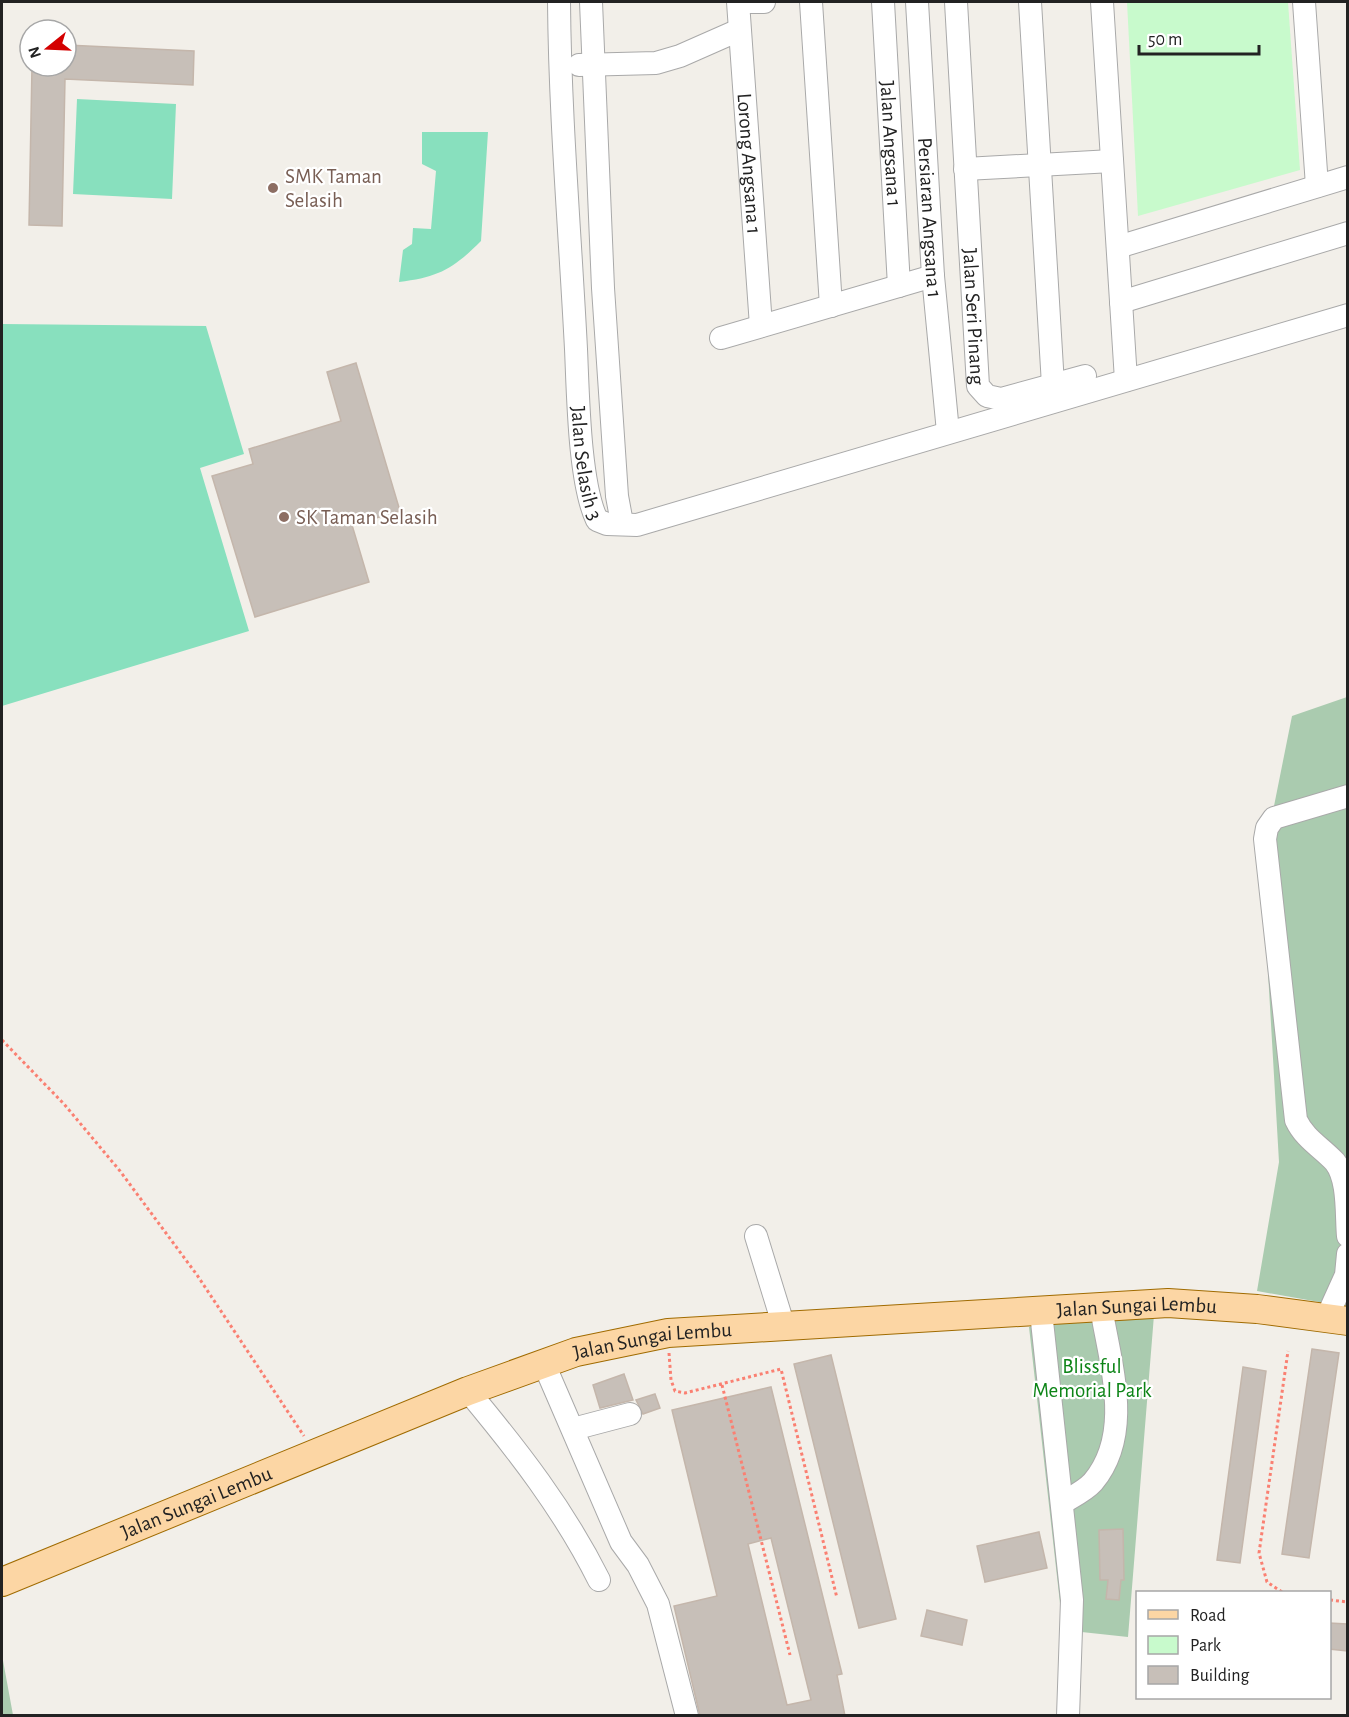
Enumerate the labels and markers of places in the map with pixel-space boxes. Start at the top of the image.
place label: SMK Taman Selasih [285,166,382,211]
marker: SMK Taman Selasih [266,181,280,195]
place label: SK Taman Selasih [296,507,438,528]
marker: SK Taman Selasih [277,510,291,524]

